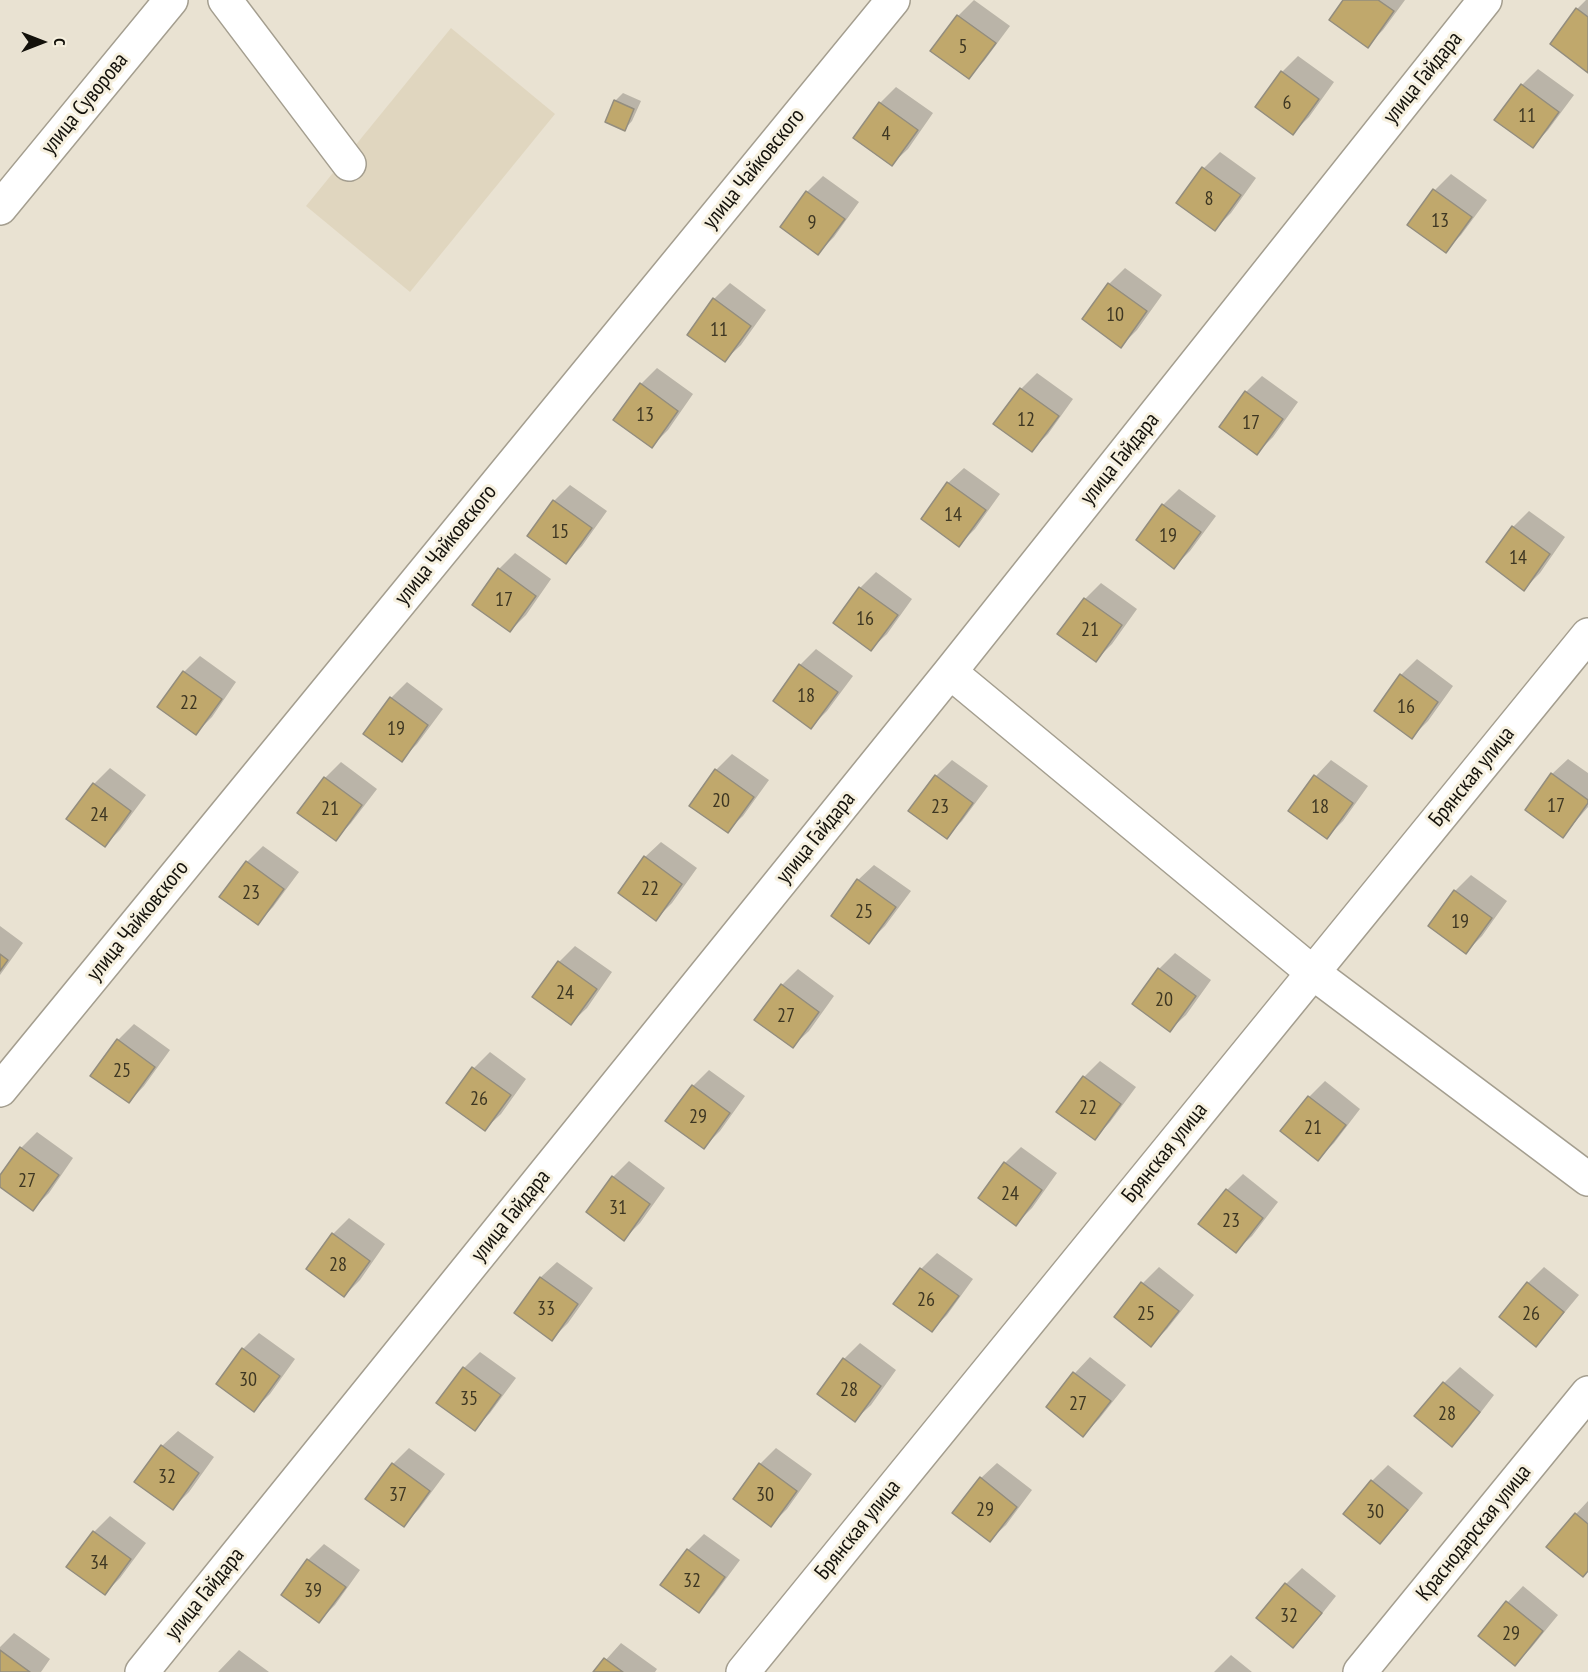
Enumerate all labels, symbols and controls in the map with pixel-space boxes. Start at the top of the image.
north arrow [12,12,72,72]
street label: улица Гайдара [1378,27,1468,129]
house number: 5 [959,35,967,59]
text: С [50,38,70,46]
street label: улица Суворова [36,48,134,160]
house number: 6 [1283,91,1291,115]
street label: улица Чайковского [697,104,811,234]
house number: 11 [1518,104,1536,128]
house number: 4 [882,122,890,146]
house number: 8 [1205,187,1213,211]
house number: 13 [1431,209,1449,233]
house number: 9 [808,211,816,235]
house number: 10 [1106,303,1124,327]
house number: 11 [710,318,728,342]
house number: 13 [636,403,654,427]
house number: 12 [1017,408,1035,432]
street label: улица Гайдара [1075,408,1165,510]
house number: 17 [1242,411,1260,435]
street label: улица Чайковского [389,480,503,610]
house number: 14 [944,503,962,527]
house number: 15 [551,520,569,544]
house number: 19 [1159,524,1177,548]
house number: 14 [1509,546,1527,570]
house number: 17 [495,588,513,612]
house number: 16 [856,607,874,631]
house number: 21 [1081,618,1099,642]
house number: 18 [797,684,815,708]
house number: 22 [180,691,198,715]
house number: 16 [1397,695,1415,719]
house number: 19 [387,717,405,741]
street label: Брянская улица [1424,722,1520,832]
street label: улица Гайдара [771,787,861,889]
house number: 20 [712,789,730,813]
house number: 17 [1547,794,1565,818]
house number: 23 [931,795,949,819]
house number: 18 [1311,795,1329,819]
house number: 21 [321,797,339,821]
house number: 24 [90,803,108,827]
street label: улица Чайковского [81,856,195,986]
house number: 22 [641,877,659,901]
house number: 23 [242,881,260,905]
house number: 25 [855,900,873,924]
house number: 19 [1451,910,1469,934]
house number: 24 [556,981,574,1005]
house number: 20 [1155,988,1173,1012]
house number: 27 [777,1004,795,1028]
house number: 25 [113,1059,131,1083]
house number: 26 [470,1087,488,1111]
house number: 22 [1079,1096,1097,1120]
street label: Брянская улица [1117,1098,1213,1208]
house number: 29 [689,1105,707,1129]
house number: 21 [1304,1116,1322,1140]
street label: улица Гайдара [466,1165,556,1267]
house number: 27 [18,1169,36,1193]
house number: 24 [1001,1182,1019,1206]
house number: 31 [609,1196,627,1220]
house number: 23 [1222,1209,1240,1233]
house number: 28 [329,1253,347,1277]
house number: 26 [917,1288,935,1312]
house number: 33 [537,1297,555,1321]
house number: 25 [1137,1302,1155,1326]
house number: 26 [1522,1302,1540,1326]
house number: 30 [239,1368,257,1392]
house number: 28 [840,1378,858,1402]
house number: 35 [460,1387,478,1411]
house number: 27 [1069,1392,1087,1416]
house number: 28 [1438,1402,1456,1426]
street label: Краснодарская улица [1411,1460,1537,1606]
house number: 32 [158,1465,176,1489]
street label: Брянская улица [810,1475,906,1585]
house number: 37 [389,1483,407,1507]
house number: 30 [756,1483,774,1507]
house number: 29 [976,1498,994,1522]
house number: 30 [1366,1500,1384,1524]
street label: улица Гайдара [160,1543,250,1645]
house number: 34 [90,1551,108,1575]
house number: 32 [683,1569,701,1593]
house number: 39 [304,1579,322,1603]
house number: 32 [1280,1604,1298,1628]
house number: 29 [1502,1622,1520,1646]

